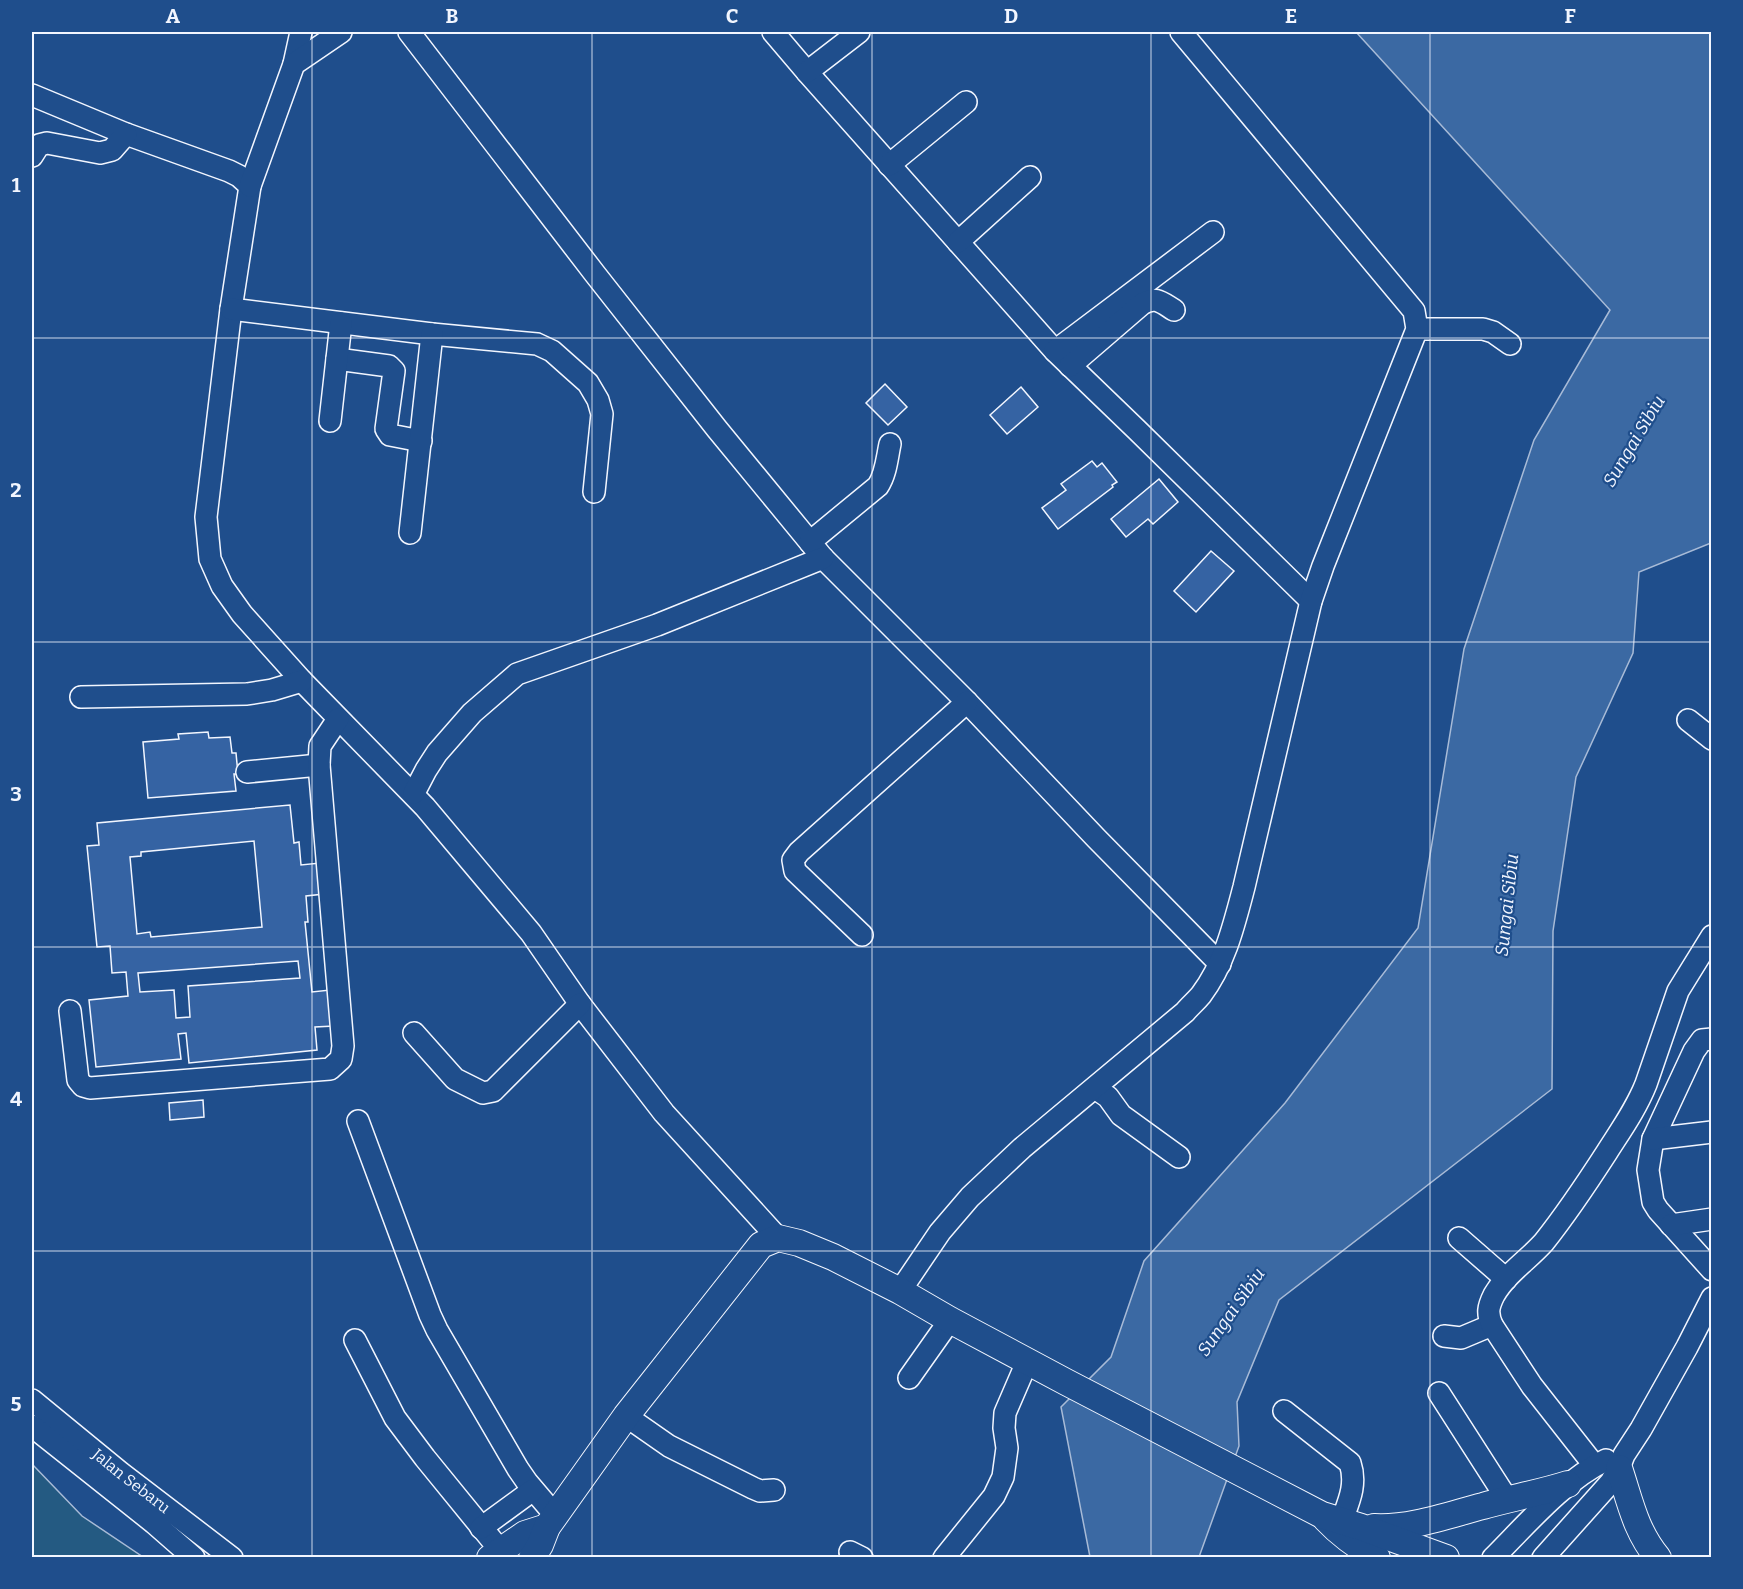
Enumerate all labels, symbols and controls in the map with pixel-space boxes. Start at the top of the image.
text: A [166,4,181,28]
text: B [446,4,459,28]
text: C [726,4,738,28]
text: D [1004,4,1018,28]
text: E [1285,4,1297,28]
text: F [1564,4,1576,28]
text: 1 [12,173,21,197]
water label: Sungai Sibiu [1598,391,1670,491]
text: 2 [10,478,22,502]
text: 3 [10,782,22,806]
water label: Sungai Sibiu [1491,853,1523,957]
text: 4 [10,1087,22,1111]
water label: Sungai Sibiu [1193,1264,1269,1360]
text: 5 [11,1392,22,1416]
street label: Jalan Sebaru [88,1444,174,1517]

